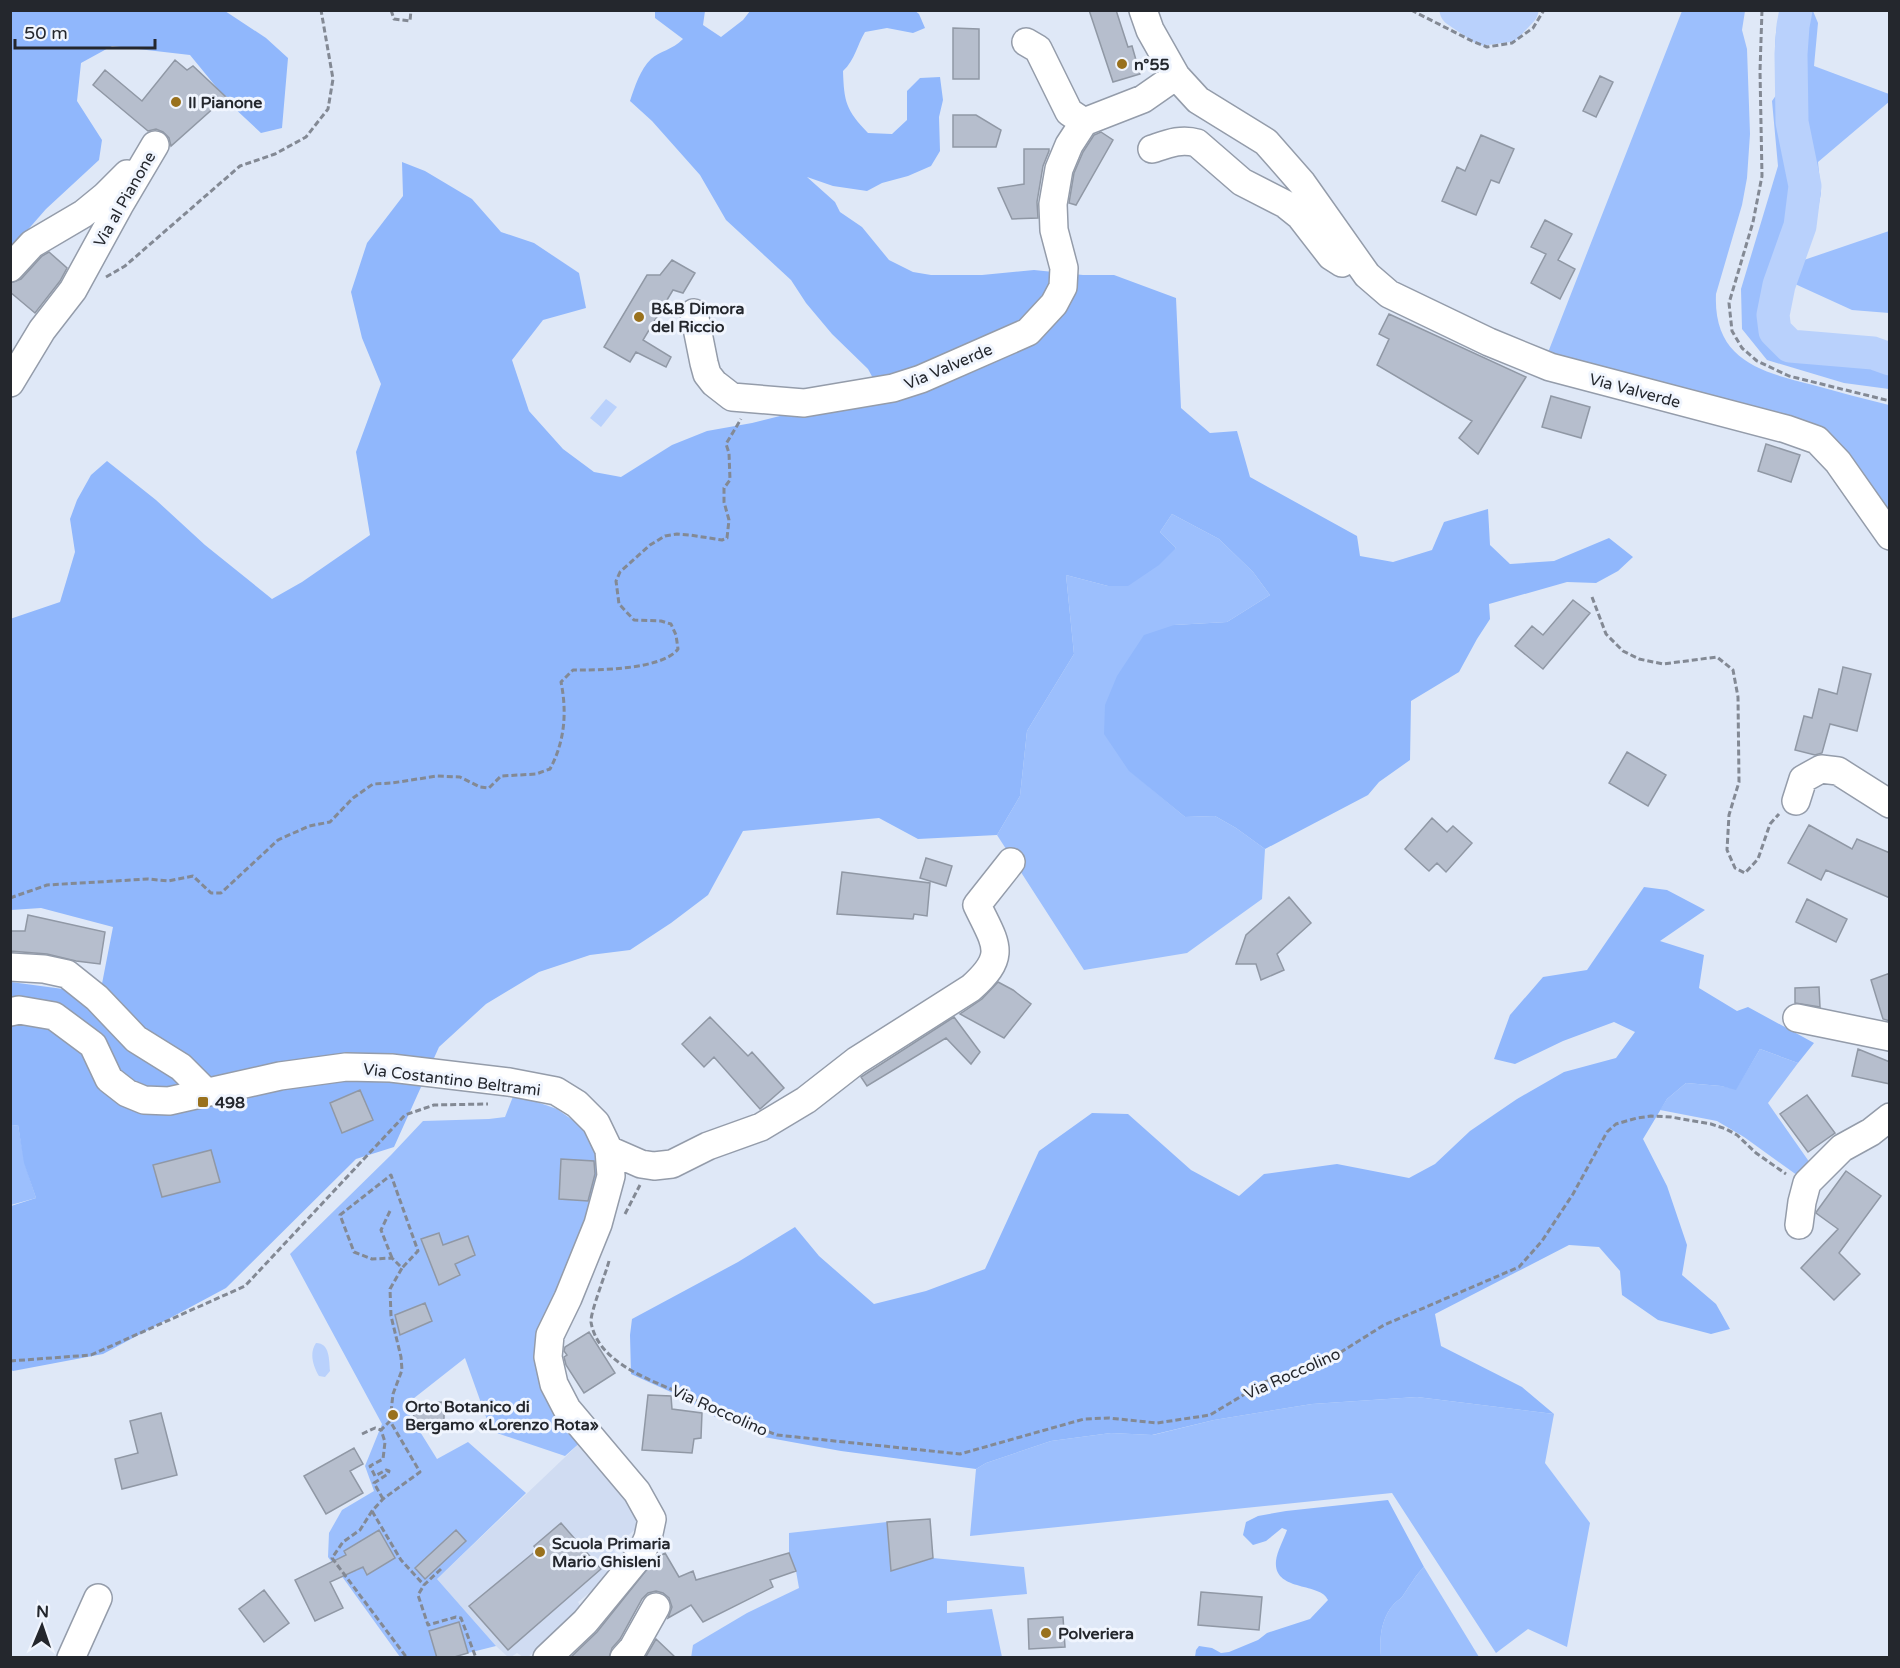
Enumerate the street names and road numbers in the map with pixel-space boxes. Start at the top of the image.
street label: Via al Pianone [89,148,160,251]
street label: Via Valverde [901,339,995,394]
street label: Via Valverde [1587,369,1683,413]
street label: Via Costantino Beltrami [362,1059,542,1101]
street label: Via Roccolino [1241,1344,1344,1404]
street label: Via Roccolino [668,1381,771,1441]

